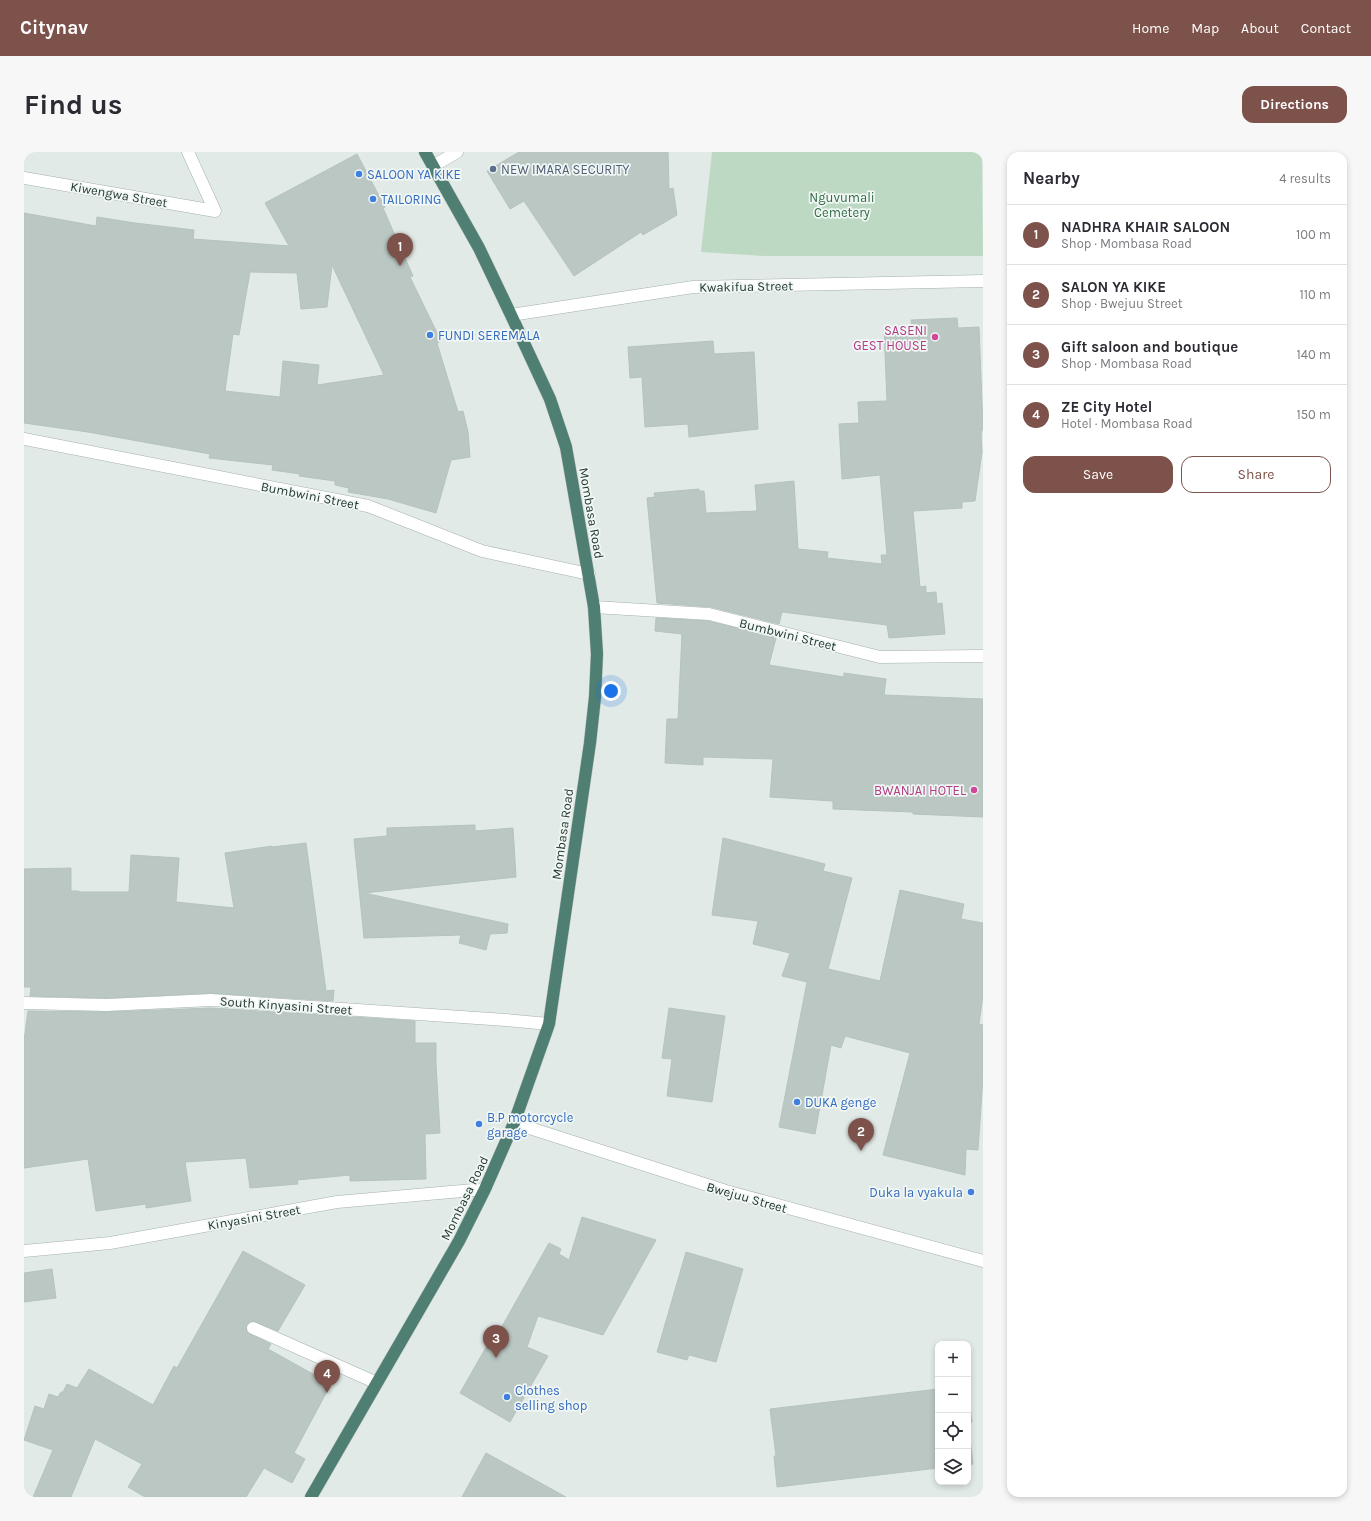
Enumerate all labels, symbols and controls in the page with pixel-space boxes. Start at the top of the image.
text: Citynav [20,17,88,39]
text: Home [1132,20,1169,37]
text: Map [1191,20,1219,37]
text: About [1241,20,1279,37]
text: Contact [1301,20,1351,37]
button: Directions [1242,86,1347,123]
text: Find us [24,88,123,121]
place label: NEW IMARA SECURITY [501,162,629,177]
marker: NEW IMARA SECURITY [488,164,498,174]
place label: SALOON YA KIKE [367,167,461,182]
text: Nearby [1023,168,1080,188]
marker: SALOON YA KIKE [354,169,364,179]
text: 4 results [1279,171,1331,186]
street label: Kiwengwa Street [69,179,169,210]
park label: Nguvumali Cemetery [809,190,875,220]
place label: TAILORING [381,192,441,207]
marker: TAILORING [368,194,378,204]
text: NADHRA KHAIR SALOON [1061,218,1230,236]
text: 1 [1034,227,1038,242]
text: 100 m [1296,227,1331,242]
pin: 1 [387,233,413,266]
text: Shop · Mombasa Road [1061,236,1192,251]
street label: Kwakifua Street [699,278,793,295]
text: SALON YA KIKE [1061,278,1166,296]
text: 2 [1032,287,1040,302]
text: 110 m [1299,287,1331,302]
text: Shop · Bwejuu Street [1061,296,1183,311]
place label: SASENI GEST HOUSE [853,323,927,353]
place label: FUNDI SEREMALA [438,328,540,343]
marker: FUNDI SEREMALA [425,330,435,340]
marker: SASENI GEST HOUSE [930,332,940,342]
text: Gift saloon and boutique [1061,338,1238,356]
text: 3 [1032,347,1040,362]
text: 140 m [1296,347,1331,362]
text: Shop · Mombasa Road [1061,356,1192,371]
text: ZE City Hotel [1061,398,1152,416]
text: 4 [1032,407,1040,422]
text: 150 m [1296,407,1331,422]
text: Hotel · Mombasa Road [1061,416,1193,431]
button: Save [1023,456,1173,493]
button: Share [1181,456,1331,493]
street label: Mombasa Road [576,466,607,560]
street label: Bumbwini Street [260,479,360,512]
street label: Bumbwini Street [738,615,838,654]
your location [601,681,621,701]
place label: BWANJAI HOTEL [874,783,966,798]
marker: BWANJAI HOTEL [969,785,979,795]
street label: Mombasa Road [549,787,576,881]
street label: South Kinyasini Street [219,993,353,1018]
place label: DUKA genge [805,1095,877,1110]
marker: DUKA genge [792,1097,802,1107]
place label: B.P motorcycle garage [487,1110,574,1140]
pin: 2 [848,1118,874,1151]
marker: B.P motorcycle garage [474,1119,484,1129]
street label: Mombasa Road [438,1154,491,1243]
street label: Bwejuu Street [705,1179,789,1216]
place label: Duka la vyakula [869,1185,963,1200]
marker: Duka la vyakula [966,1187,976,1197]
street label: Kinyasini Street [206,1202,302,1233]
pin: 3 [483,1325,509,1358]
map controls [935,1341,971,1485]
button: + [935,1341,971,1377]
pin: 4 [314,1360,340,1393]
button: − [935,1377,971,1413]
place label: Clothes selling shop [515,1383,587,1413]
marker: Clothes selling shop [502,1392,512,1402]
button: locate [935,1413,971,1449]
button: layers [935,1449,971,1485]

